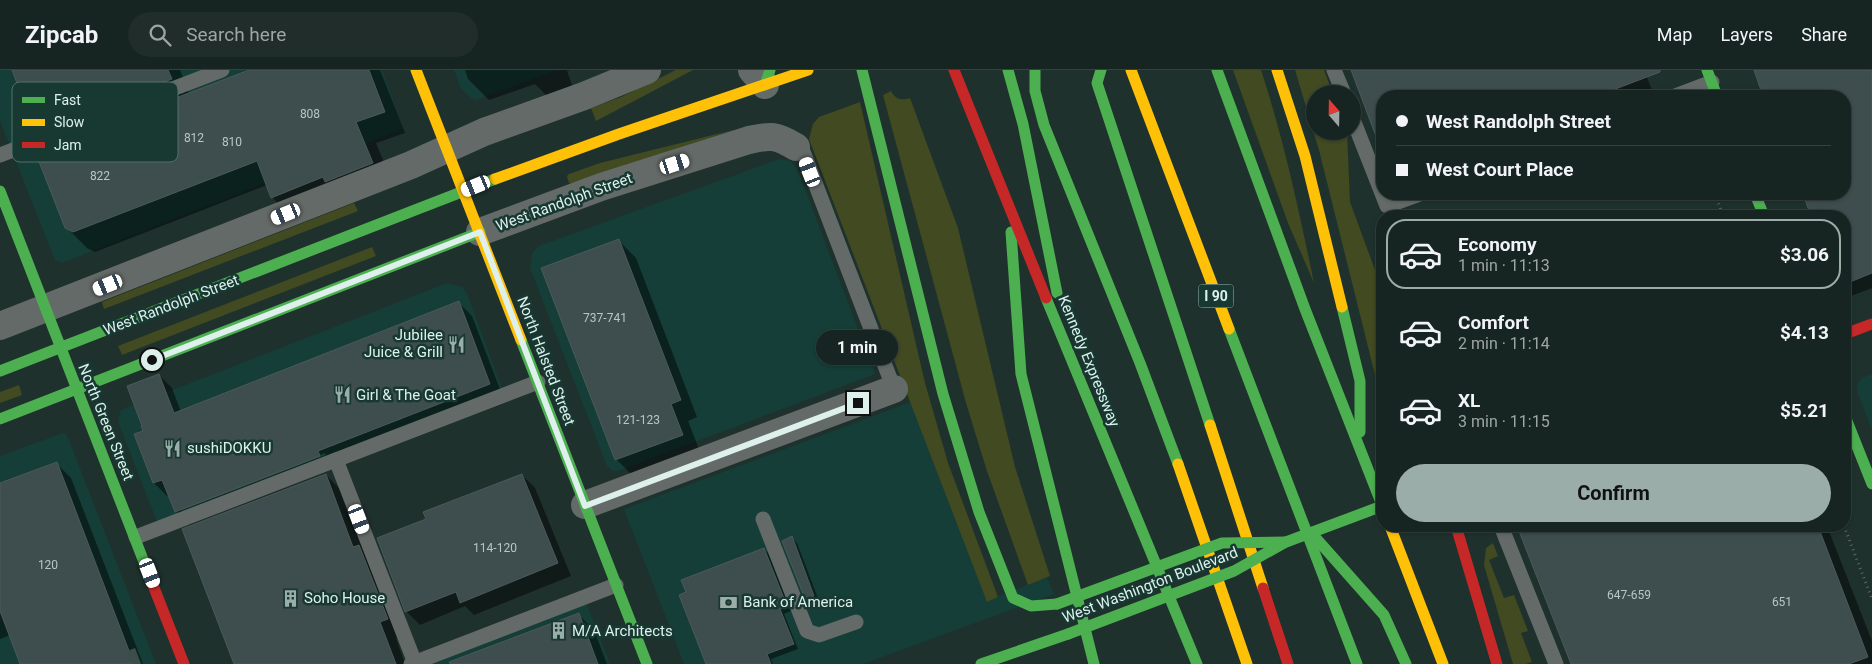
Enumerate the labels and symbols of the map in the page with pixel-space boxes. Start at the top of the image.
legend [12,82,178,162]
north arrow [1306,85,1361,140]
text: Fast [54,92,81,108]
house number: 808 [300,107,320,121]
text: Slow [54,114,85,130]
house number: 812 [184,131,204,145]
house number: 810 [222,135,242,149]
text: Jam [54,137,82,153]
car [658,152,691,176]
car [797,155,822,189]
house number: 822 [90,169,110,183]
street label: West Randolph Street [493,169,635,235]
car [459,173,492,199]
car [269,201,302,227]
street label: West Randolph Street [101,271,241,339]
car [91,272,124,298]
road number: I 90 [1198,285,1234,308]
street label: Kennedy Expressway [1054,293,1124,429]
street label: North Halsted Street [513,294,579,428]
house number: 737-741 [583,311,627,325]
place label: Jubilee Juice & Grill [364,326,443,361]
callout: 1 min [817,330,899,366]
restaurant icon: Jubilee Juice & Grill [447,334,467,354]
route start [141,349,163,371]
street label: North Green Street [74,361,138,483]
restaurant icon: Girl & The Goat [332,385,352,405]
place label: Girl & The Goat [356,386,456,404]
route end [847,392,869,414]
house number: 121-123 [616,413,660,427]
restaurant icon: sushiDOKKU [163,438,183,458]
place label: sushiDOKKU [187,439,271,457]
car [346,502,371,536]
house number: 114-120 [473,541,517,555]
street label: West Washington Boulevard [1060,543,1240,627]
car [137,556,162,590]
house number: 120 [38,558,58,572]
building icon: Soho House [280,588,300,608]
house number: 647-659 [1607,588,1651,602]
place label: Soho House [304,589,385,607]
bank icon: Bank of America [719,592,739,612]
place label: Bank of America [743,593,853,611]
house number: 651 [1772,595,1792,609]
building icon: M/A Architects [548,621,568,641]
place label: M/A Architects [572,622,673,640]

